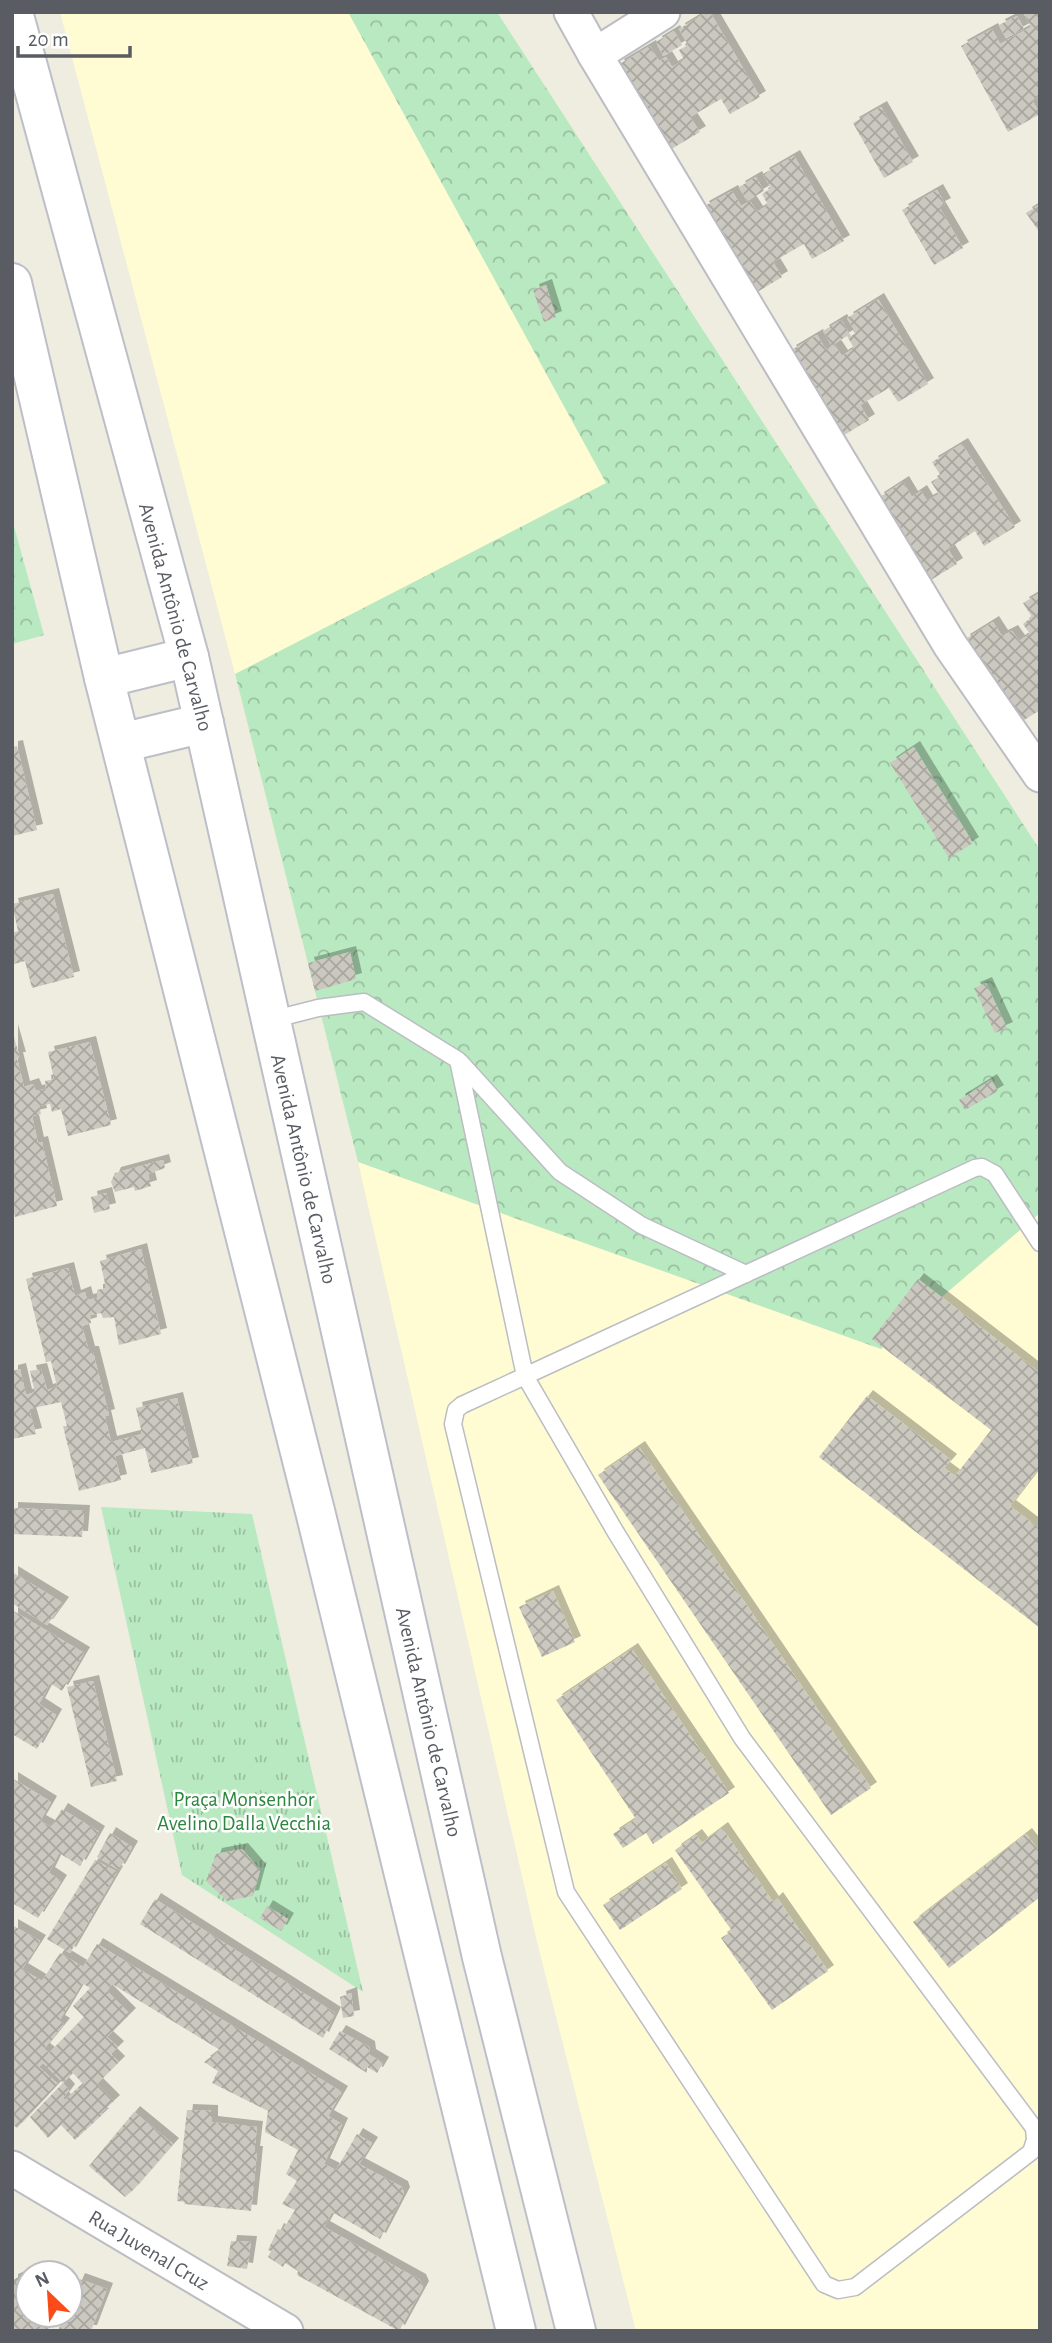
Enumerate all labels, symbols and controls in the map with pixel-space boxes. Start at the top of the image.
scale bar [18,14,130,58]
text: 20 m [28,29,69,50]
street label: Avenida Antônio de Carvalho [135,501,216,733]
street label: Avenida Antônio de Carvalho [267,1052,340,1286]
street label: Avenida Antônio de Carvalho [392,1605,465,1839]
park label: Praça Monsenhor Avelino Dalla Vecchia [157,1789,331,1834]
street label: Rua Juvenal Cruz [85,2206,212,2294]
north arrow [14,2259,84,2329]
text: N [32,2269,52,2291]

